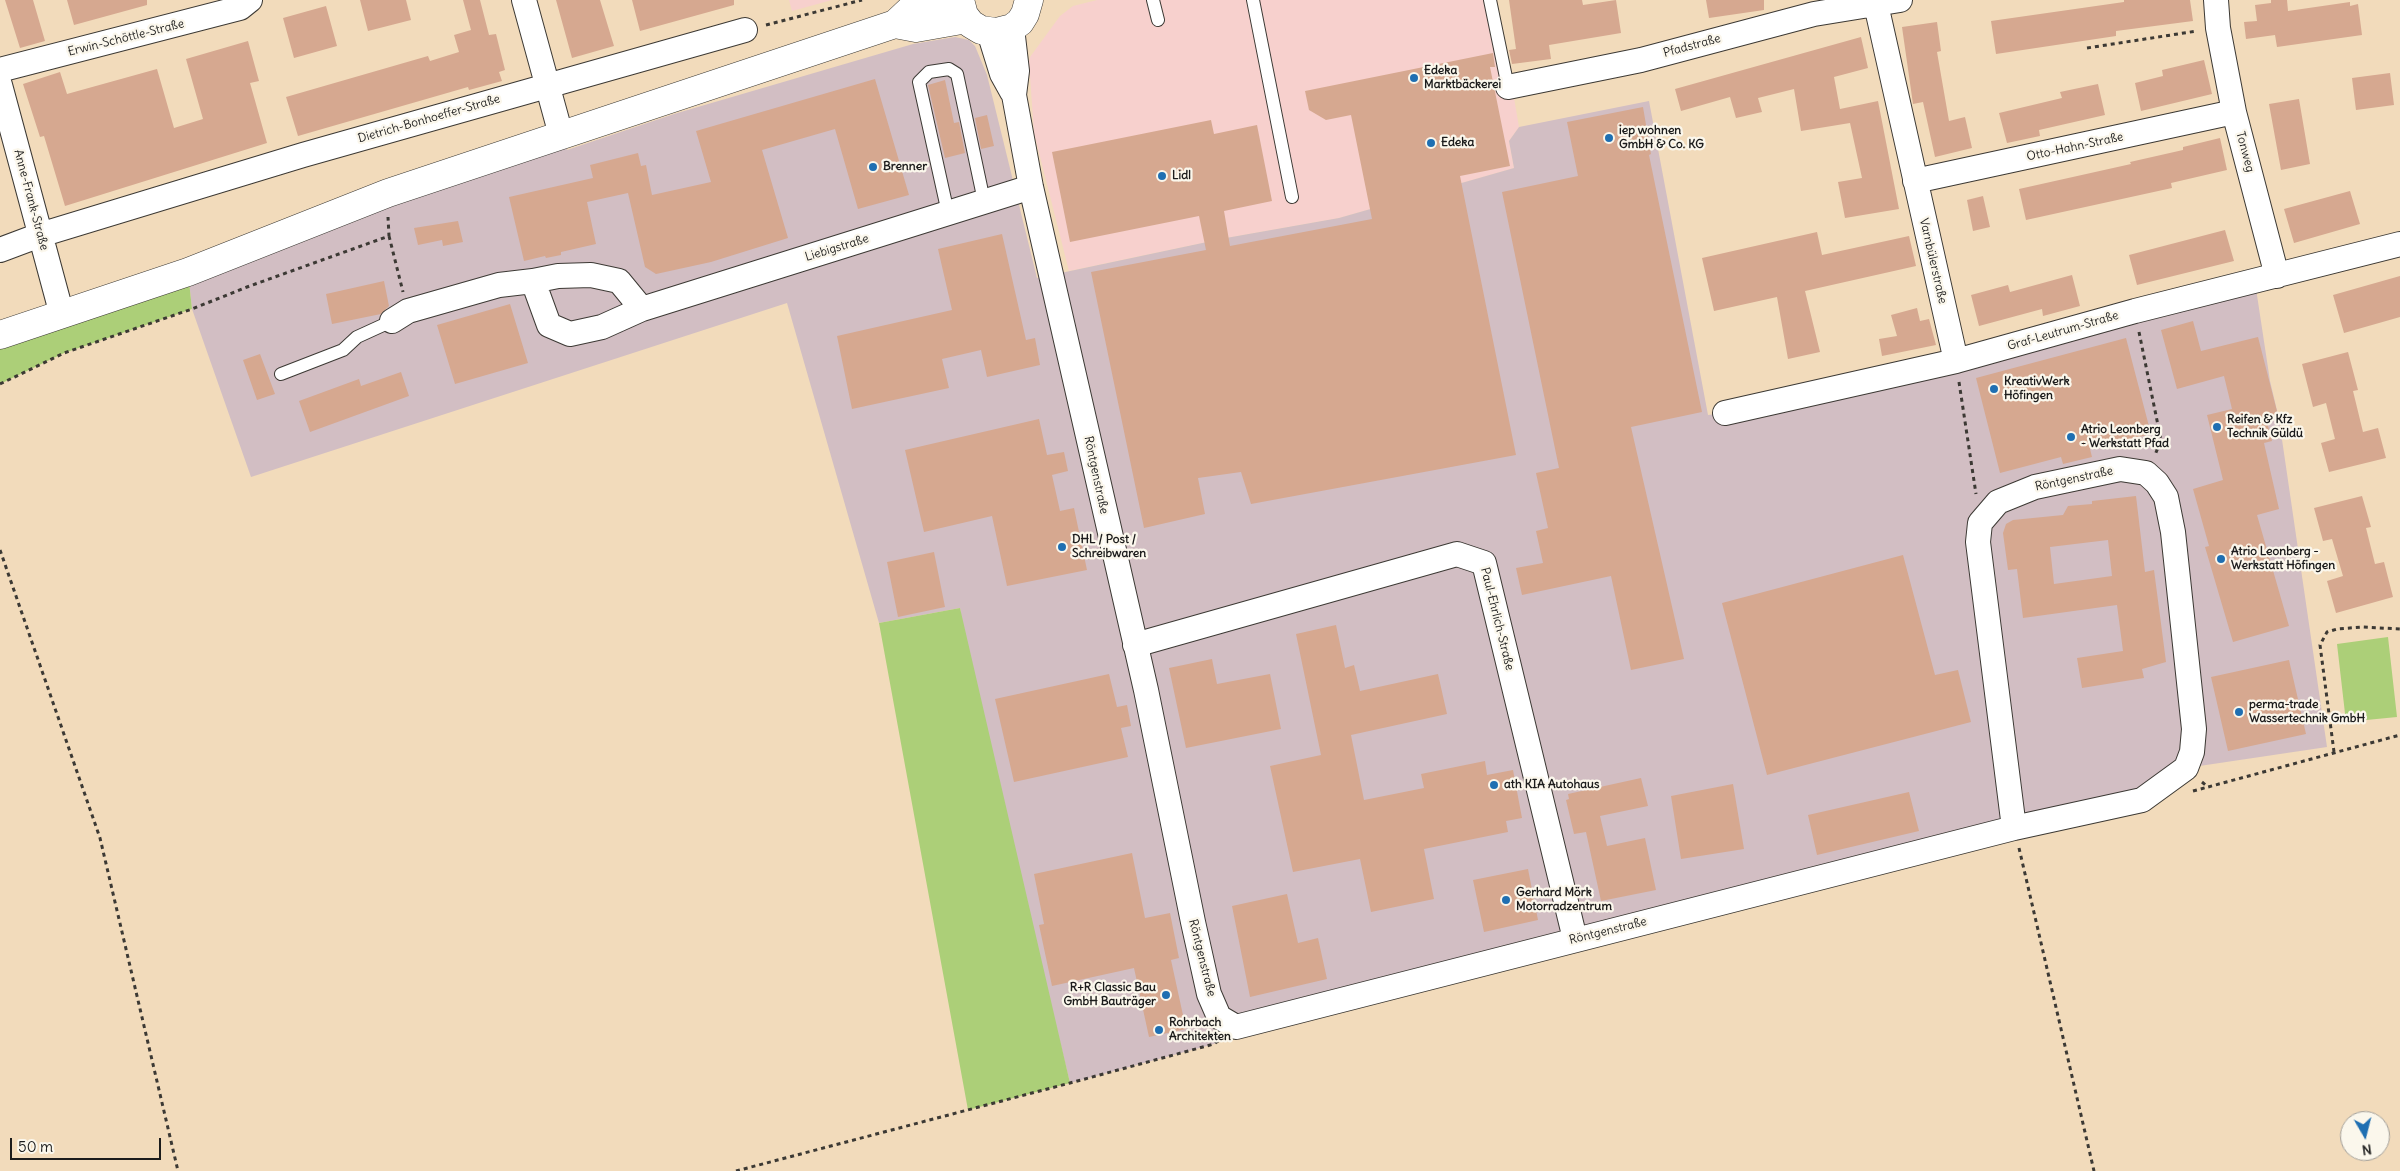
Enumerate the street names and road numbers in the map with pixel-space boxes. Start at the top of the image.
street label: Erwin-Schöttle-Straße [66,17,186,59]
street label: Pfadstraße [1662,31,1722,61]
street label: Dietrich-Bonhoeffer-Straße [356,92,502,146]
street label: Otto-Hahn-Straße [2025,130,2125,164]
street label: Tonweg [2233,130,2257,174]
street label: Anne-Frank-Straße [11,148,51,252]
street label: Varnbülerstraße [1916,217,1950,305]
street label: Liebigstraße [803,231,871,265]
street label: Graf-Leutrum-Straße [2006,308,2120,354]
street label: Röntgenstraße [1081,435,1111,515]
street label: Röntgenstraße [2034,464,2114,494]
street label: Paul-Ehrlich-Straße [1477,566,1517,672]
street label: Röntgenstraße [1568,914,1648,948]
street label: Röntgenstraße [1185,918,1219,998]

